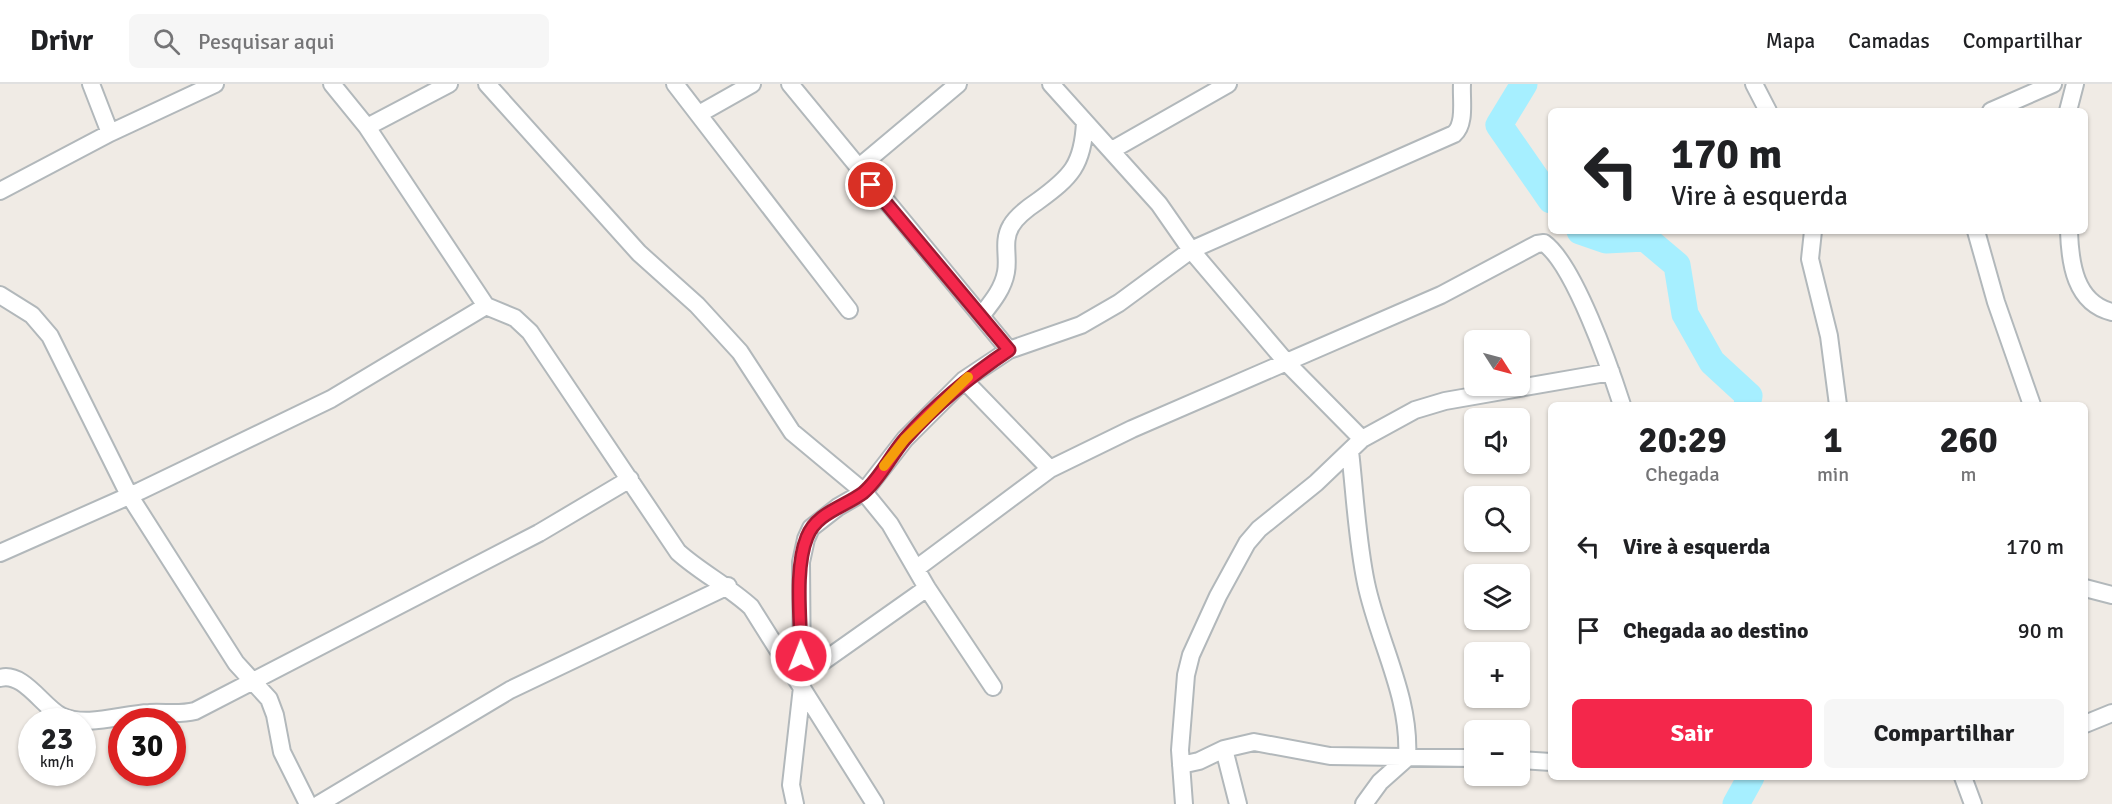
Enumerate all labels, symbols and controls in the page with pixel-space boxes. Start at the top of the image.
search box [129,14,549,68]
text: Drivr [30,24,93,58]
icon: search [150,25,183,58]
text: Pesquisar aqui [198,28,335,55]
text: Mapa [1766,28,1815,54]
text: Camadas [1848,28,1930,54]
text: Compartilhar [1963,28,2082,54]
text: 170 m [1671,129,1782,180]
icon: left [1572,132,1650,210]
pin [845,159,896,210]
icon: arrive [854,168,887,201]
text: Vire à esquerda [1671,180,1848,213]
north arrow [1464,330,1530,396]
map controls [1464,330,1530,786]
button: sound [1464,408,1530,474]
text: 20:29 [1638,418,1727,463]
text: 1 [1823,418,1843,463]
text: 260 [1939,418,1998,463]
text: Chegada [1645,462,1720,487]
text: min [1817,462,1849,487]
text: m [1961,462,1977,487]
button: search [1464,486,1530,552]
icon: left [1572,530,1605,563]
text: Vire à esquerda [1623,533,1770,560]
text: 170 m [2006,533,2064,560]
button: layers [1464,564,1530,630]
icon: arrive [1572,614,1605,647]
text: Chegada ao destino [1623,617,1809,644]
text: 90 m [2018,617,2064,644]
position arrow [769,624,833,688]
button: + [1464,642,1530,708]
button: Sair [1572,699,1812,768]
button: Compartilhar [1824,699,2064,768]
speed limit sign: 30 [108,708,186,786]
button: − [1464,720,1530,786]
text: 23 [41,721,73,758]
text: km/h [40,753,74,771]

